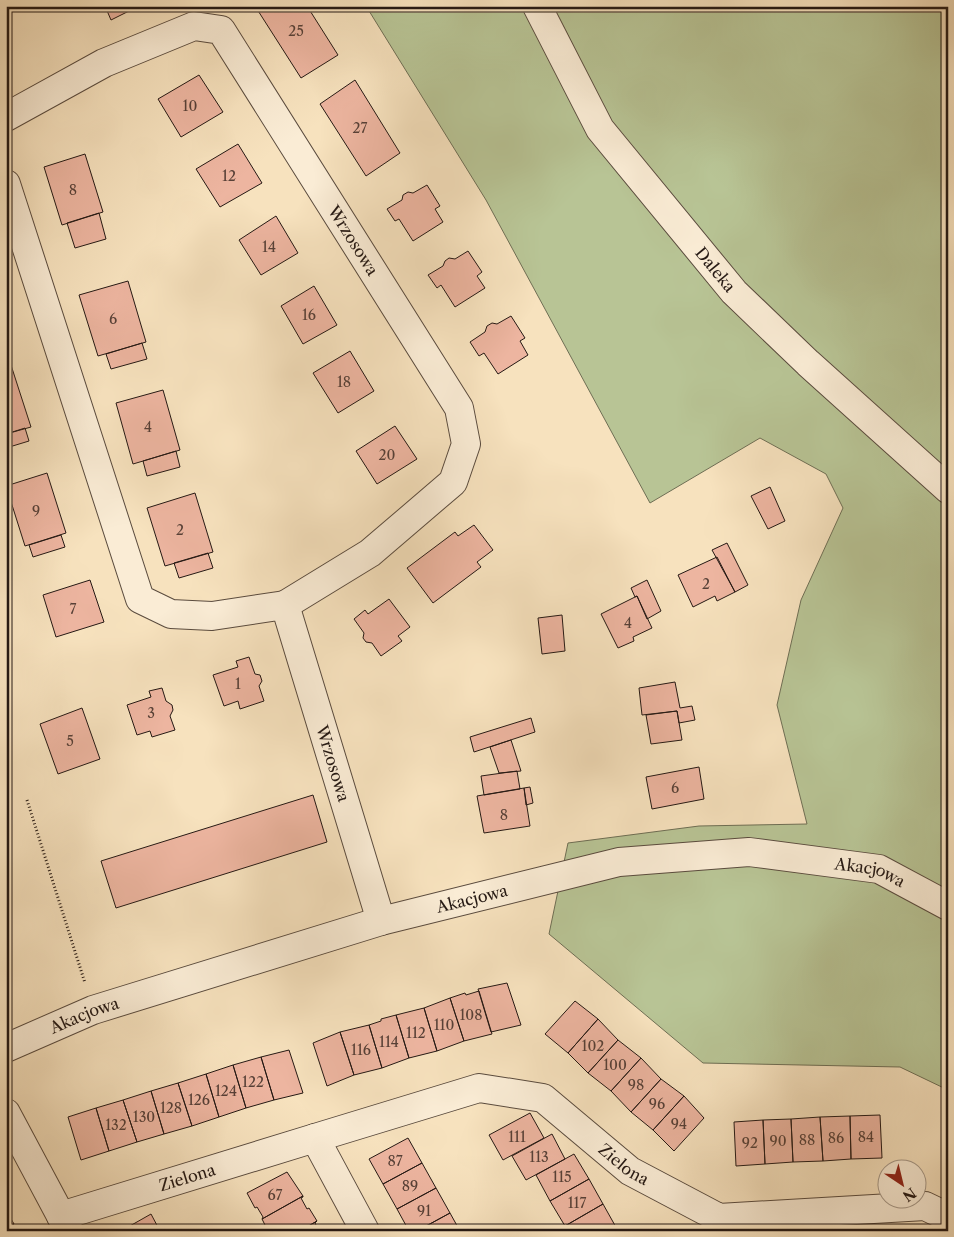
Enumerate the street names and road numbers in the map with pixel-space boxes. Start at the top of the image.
street label: Wrzosowa [323,201,383,279]
street label: Daleka [691,243,740,297]
street label: Wrzosowa [312,722,354,805]
street label: Akacjowa [833,853,909,891]
street label: Akacjowa [433,880,510,917]
street label: Akacjowa [46,992,122,1038]
street label: Zielona [595,1139,653,1189]
street label: Zielona [157,1159,218,1195]

